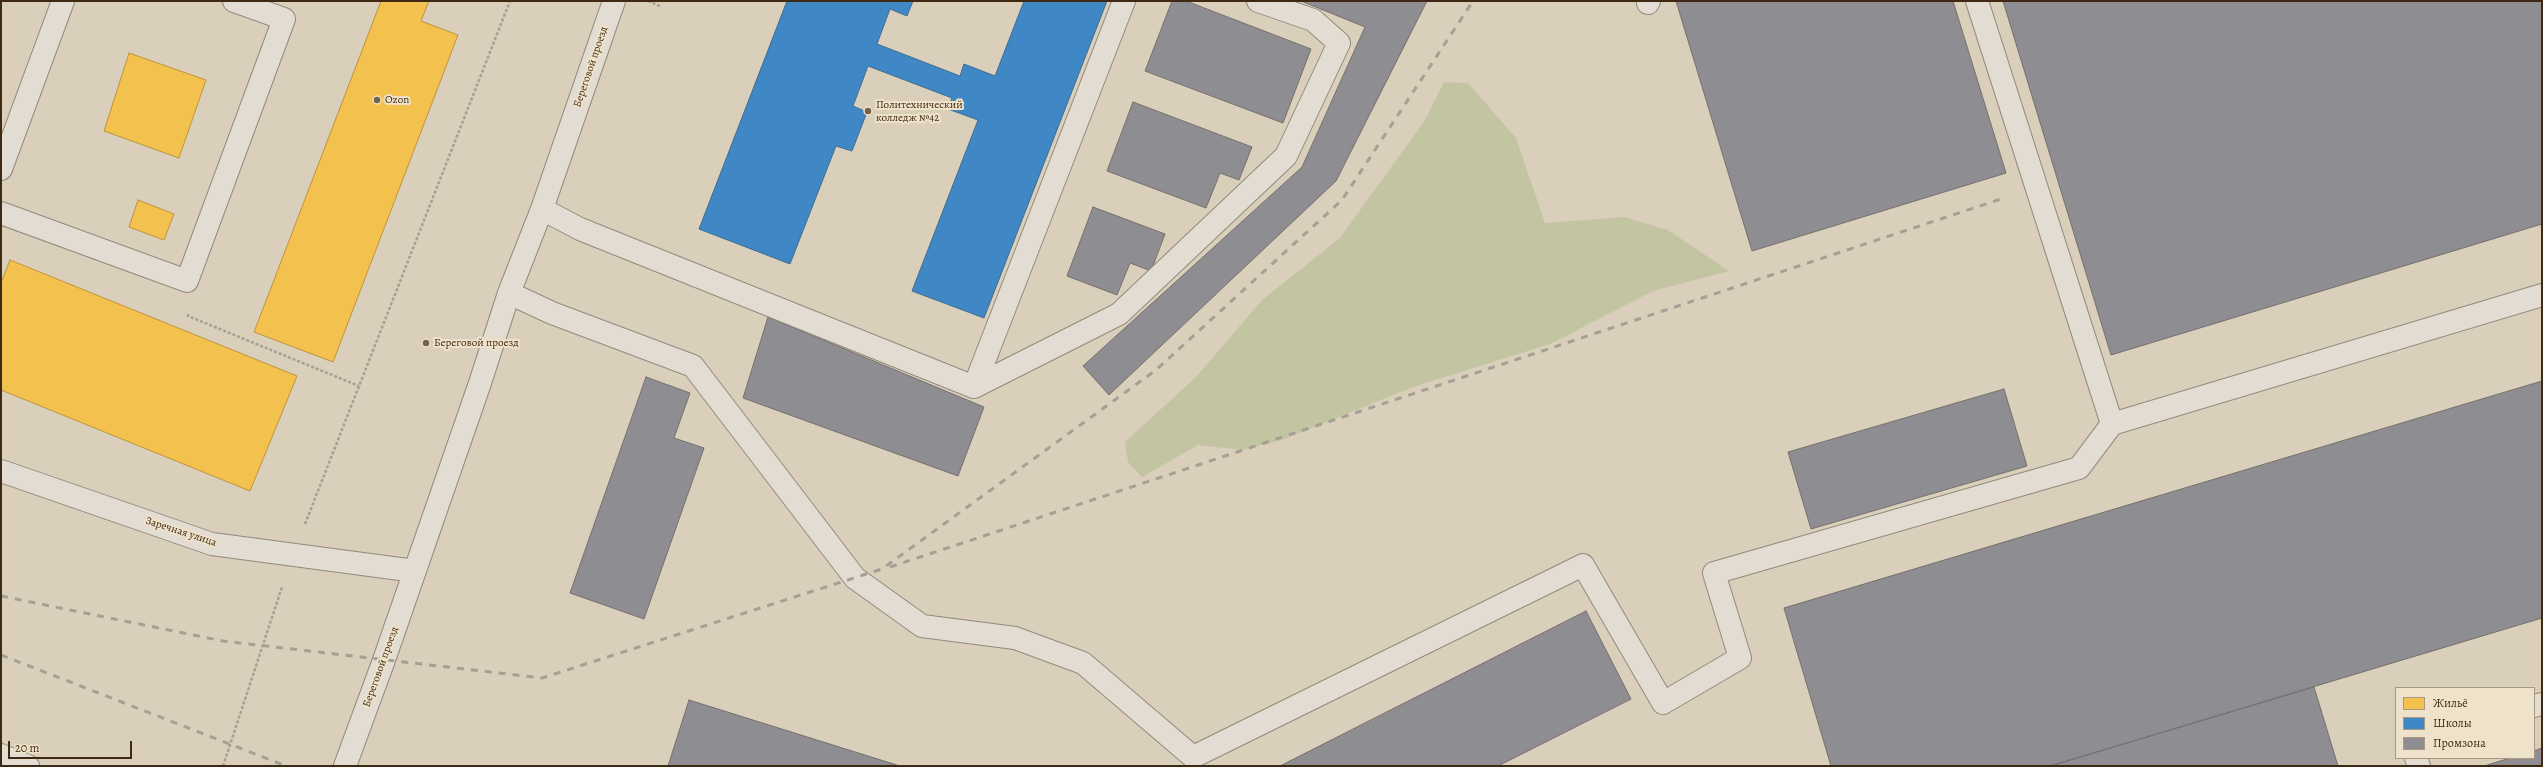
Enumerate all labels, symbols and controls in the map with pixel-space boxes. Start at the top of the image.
street label: Береговой проезд [571,25,611,109]
place label: Ozon [385,93,409,107]
marker: Ozon [372,95,382,105]
place label: Политехнический колледж №42 [876,98,963,124]
marker: Политехнический колледж №42 [863,106,873,116]
place label: Береговой проезд [434,336,519,350]
marker: Береговой проезд [421,338,431,348]
street label: Заречная улица [144,514,218,550]
street label: Береговой проезд [360,625,402,709]
legend [2395,687,2535,759]
text: Жильё [2433,695,2468,711]
text: Школы [2433,715,2472,731]
scale bar [10,733,134,759]
text: Промзона [2433,735,2486,751]
text: 20 m [15,740,39,756]

